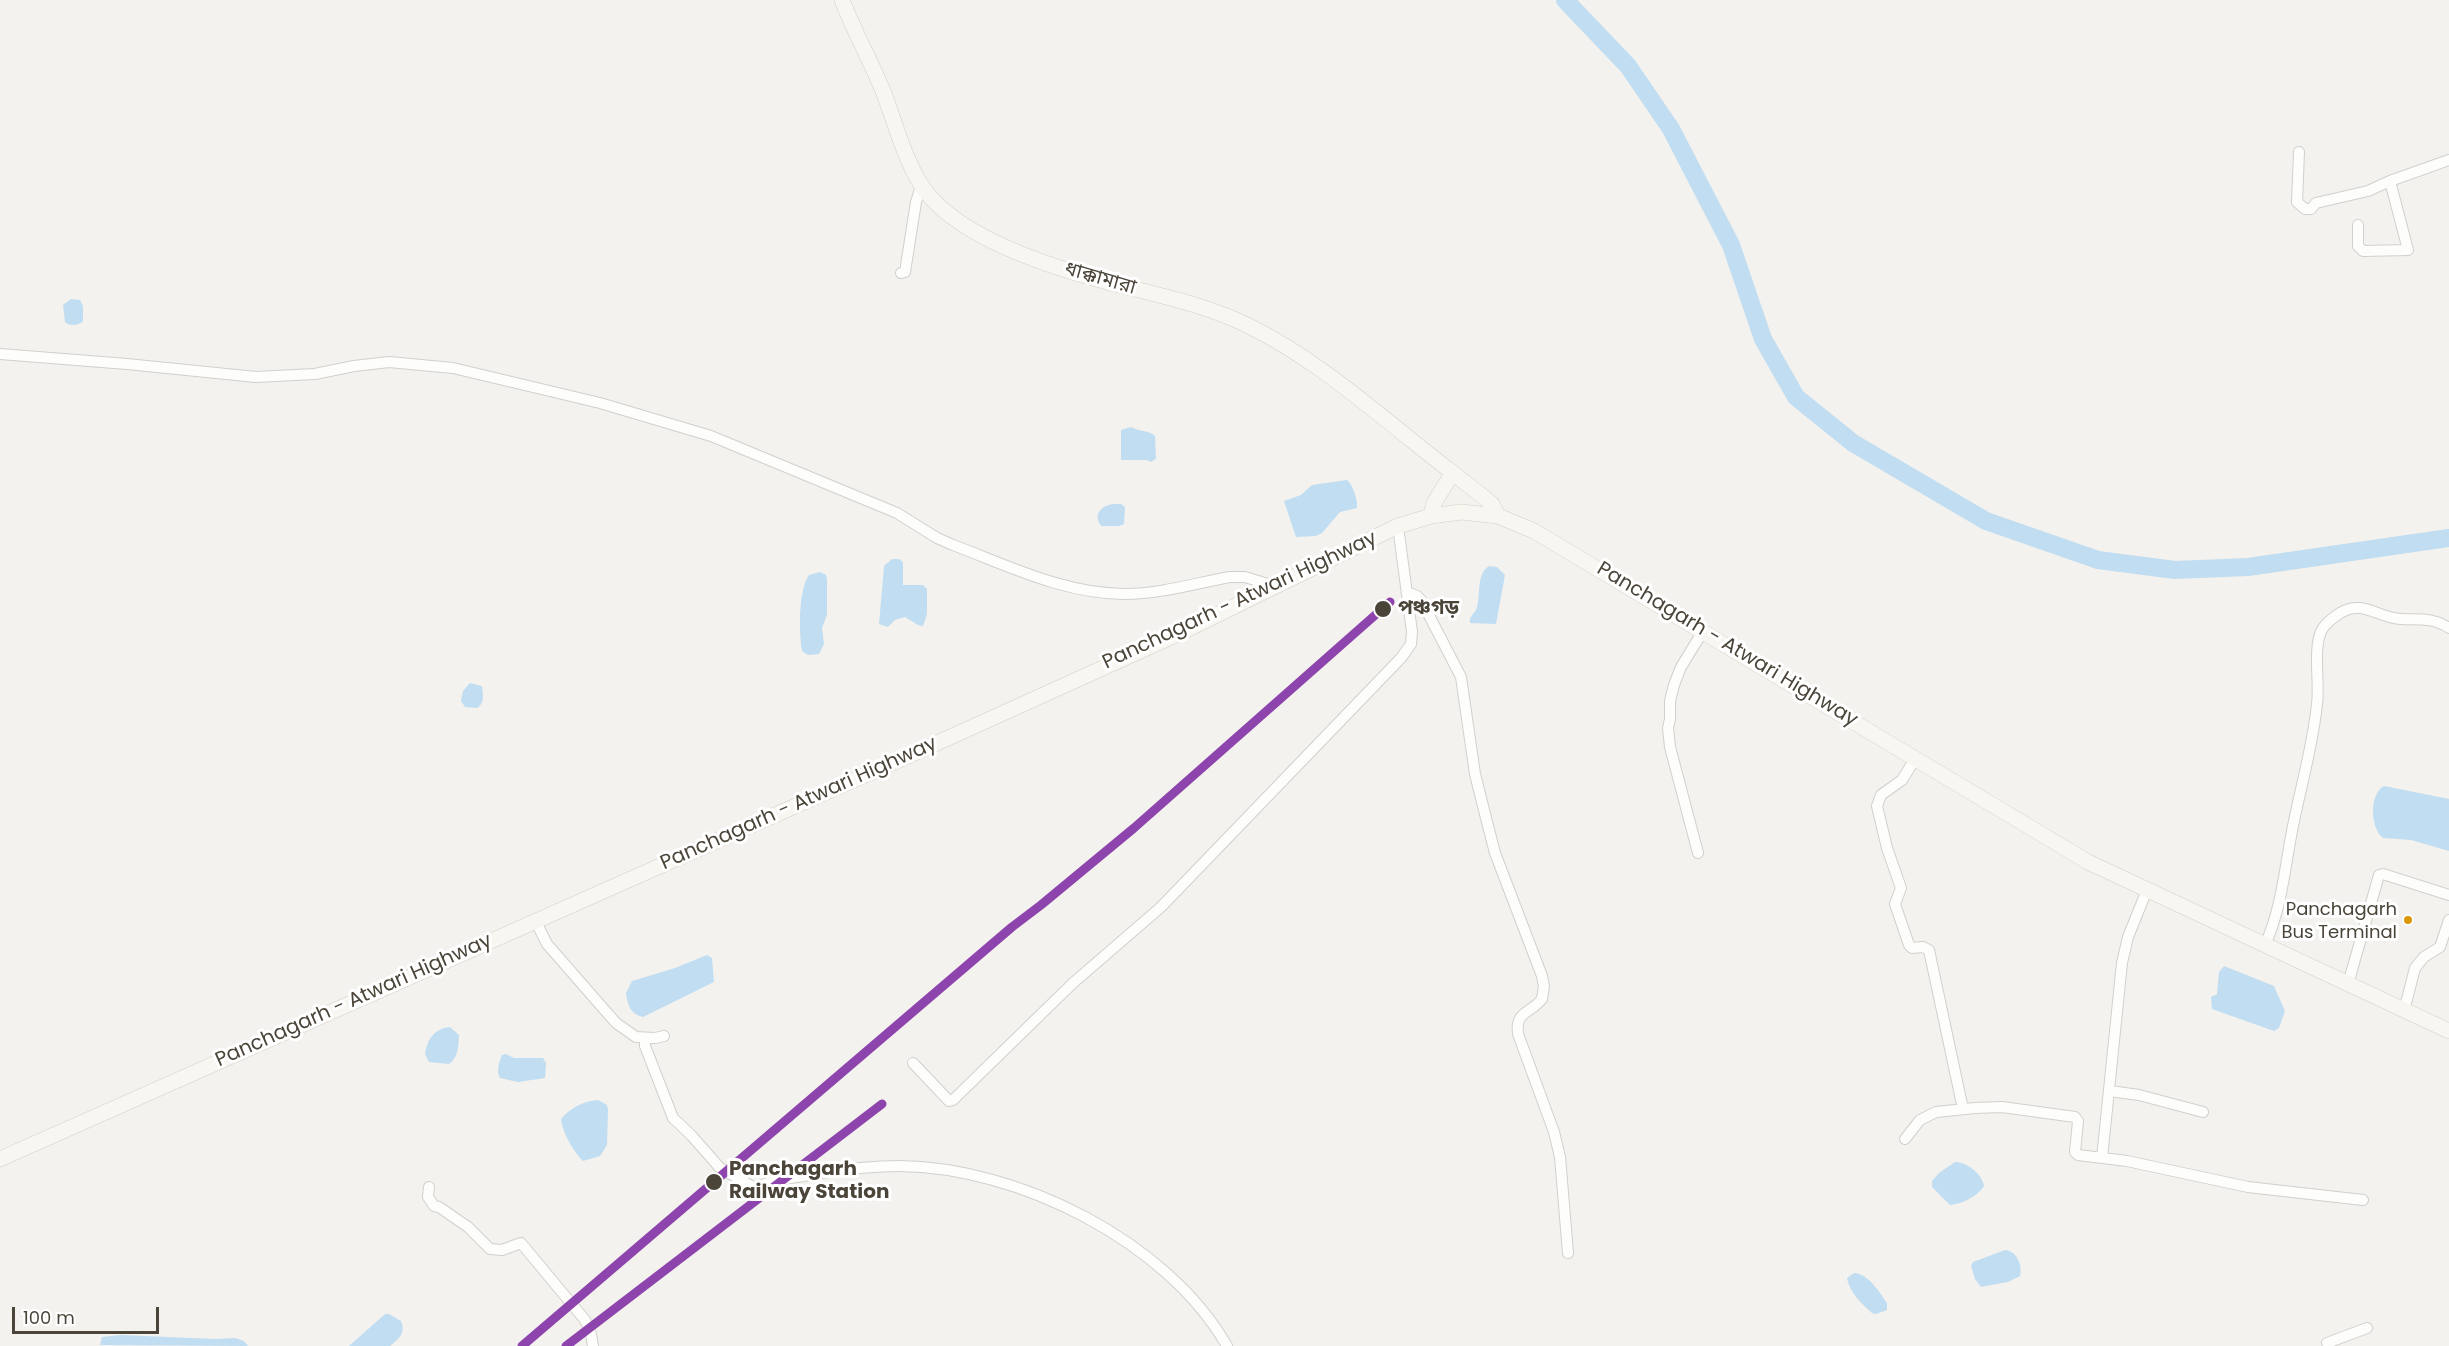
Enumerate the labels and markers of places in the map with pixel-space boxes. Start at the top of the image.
place label: পঞ্চগড় [1398,597,1459,621]
marker: পঞ্চগড় [1373,599,1393,619]
place label: Panchagarh Bus Terminal [2282,899,2397,942]
marker: Panchagarh Bus Terminal [2402,914,2414,926]
place label: Panchagarh Railway Station [729,1158,889,1205]
marker: Panchagarh Railway Station [704,1172,724,1192]

